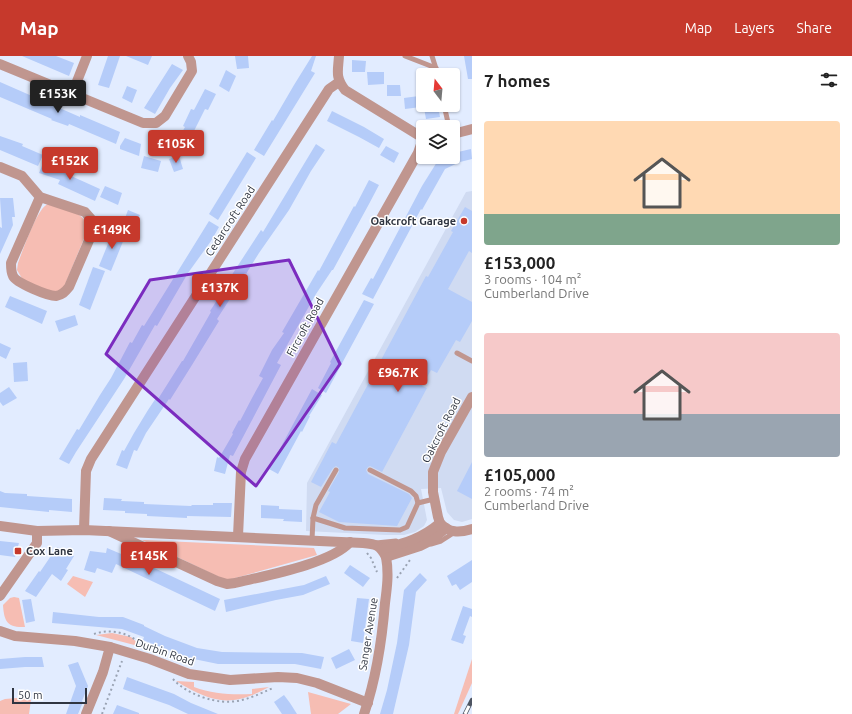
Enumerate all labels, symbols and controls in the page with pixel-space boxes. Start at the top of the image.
text: Map [20,17,59,39]
text: Map [685,20,712,36]
text: Layers [734,20,774,36]
text: Share [796,20,832,36]
north arrow [416,68,460,112]
map controls [416,68,460,164]
icon: filters [818,69,840,91]
text: 7 homes [484,71,550,90]
pin: £153K [30,80,86,114]
text: £153K [39,86,77,100]
button: layers [416,120,460,164]
pin: £105K [148,130,204,164]
text: £105K [157,136,195,150]
pin: £152K [42,147,98,181]
icon: home [626,147,698,219]
text: £152K [51,153,89,167]
street label: Cedarcroft Road [203,184,257,258]
place label: Oakcroft Garage [370,215,456,227]
pin: £149K [84,216,140,250]
marker: Oakcroft Garage [459,216,469,226]
text: £149K [93,222,131,236]
text: £153,000 [484,253,555,272]
text: 3 rooms · 104 m² [484,272,581,286]
pin: £137K [192,274,248,308]
text: £137K [201,280,239,294]
text: Cumberland Drive [484,286,589,300]
street label: Fircroft Road [284,296,326,358]
pin: £96.7K [365,359,431,393]
icon: home [626,359,698,431]
text: £96.7K [377,365,419,379]
street label: Oakcroft Road [419,395,463,465]
text: £105,000 [484,465,555,484]
text: 2 rooms · 74 m² [484,484,574,498]
text: Cumberland Drive [484,498,589,512]
pin: £145K [121,542,177,576]
place label: Cox Lane [26,545,73,557]
marker: Cox Lane [13,546,23,556]
text: £145K [130,548,168,562]
street label: Sanger Avenue [356,597,380,671]
street label: Durbin Road [134,636,196,668]
scale bar [12,686,87,705]
text: 50 m [18,689,42,701]

